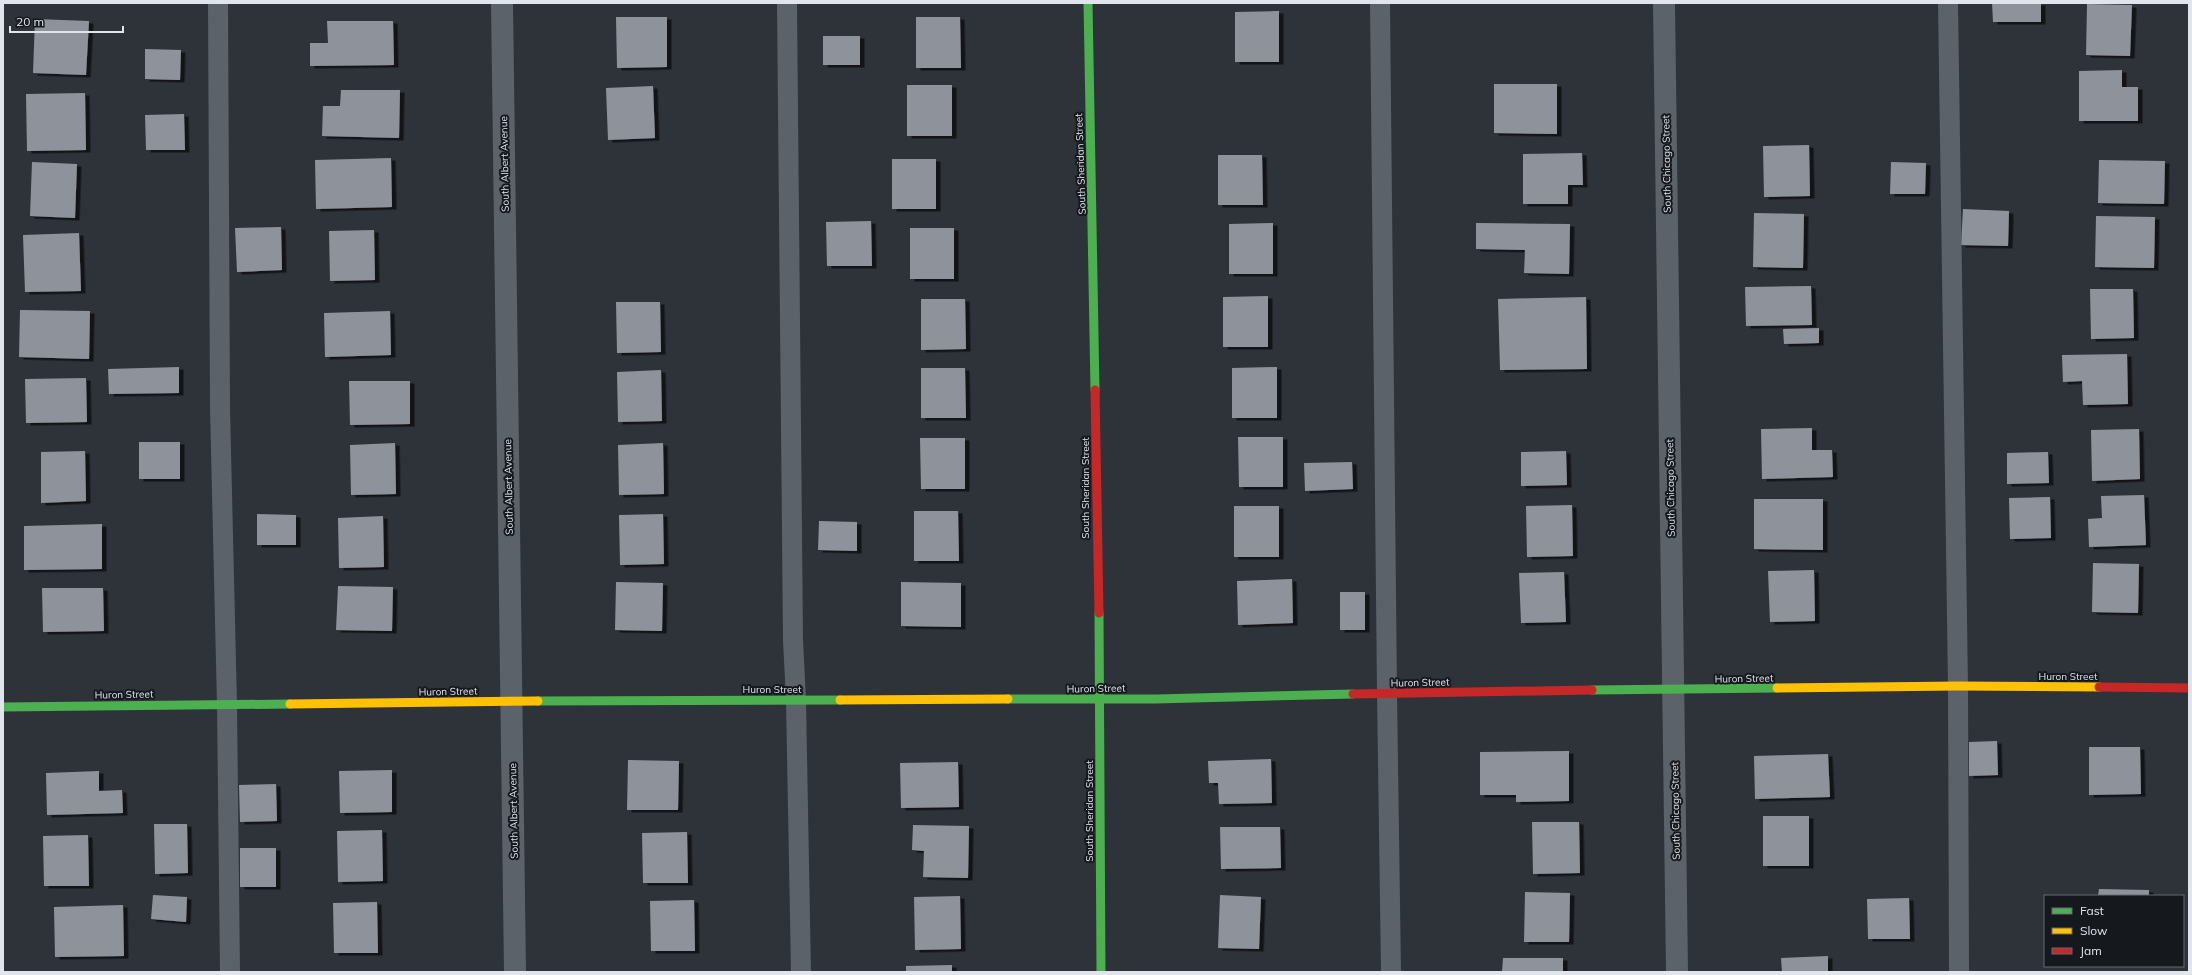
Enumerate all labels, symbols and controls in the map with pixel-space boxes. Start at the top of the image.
scale bar [10,8,123,34]
text: 20 m [16,14,44,29]
street label: South Sheridan Street [1072,113,1089,215]
street label: South Chicago Street [1659,115,1674,213]
street label: South Albert Avenue [497,116,512,212]
street label: South Sheridan Street [1079,437,1092,539]
street label: South Albert Avenue [501,439,516,535]
street label: South Chicago Street [1663,439,1678,537]
street label: Huron Street [2039,670,2098,683]
street label: Huron Street [1714,671,1774,686]
street label: Huron Street [1390,675,1450,690]
street label: Huron Street [1066,681,1126,696]
street label: Huron Street [743,683,802,696]
street label: Huron Street [418,684,478,699]
street label: Huron Street [94,687,154,702]
street label: South Sheridan Street [1083,760,1096,862]
street label: South Chicago Street [1668,762,1683,860]
street label: South Albert Avenue [506,763,521,859]
legend [2044,895,2184,967]
text: Fast [2080,903,2104,918]
text: Slow [2080,923,2108,938]
text: Jam [2080,943,2102,958]

